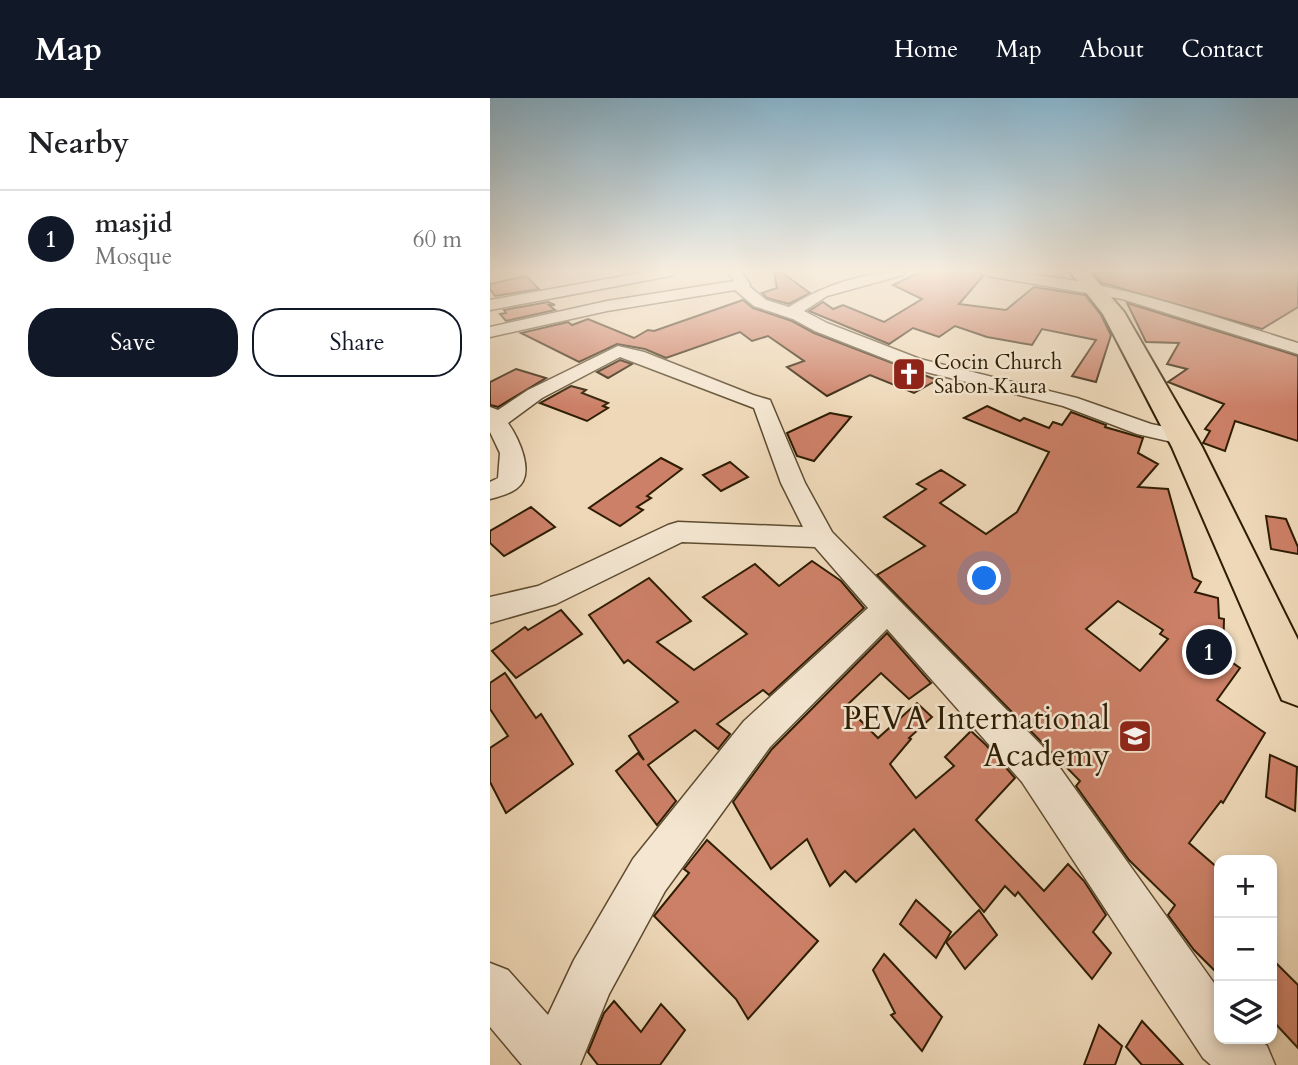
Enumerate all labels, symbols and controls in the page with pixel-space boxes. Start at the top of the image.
text: Map [35,27,102,72]
text: Home [894,33,958,66]
text: Map [996,33,1042,66]
text: About [1080,33,1144,66]
text: Contact [1182,33,1263,66]
text: Nearby [28,123,129,164]
text: masjid [95,206,172,241]
text: 1 [45,224,57,255]
text: 60 m [413,224,462,255]
text: Mosque [95,241,172,272]
button: Save [28,308,238,377]
button: Share [252,308,462,377]
place label: Cocin Church Sabon Kaura [934,348,1063,401]
church icon: Cocin Church Sabon Kaura [890,355,928,393]
your location [967,561,1001,595]
pin: 1 [1186,626,1232,678]
place label: PEVA International Academy [842,697,1110,778]
school or university icon: PEVA International Academy [1116,717,1154,755]
map controls [1214,855,1277,1044]
button: + [1214,855,1277,918]
button: − [1214,918,1277,981]
button: layers [1214,981,1277,1044]

